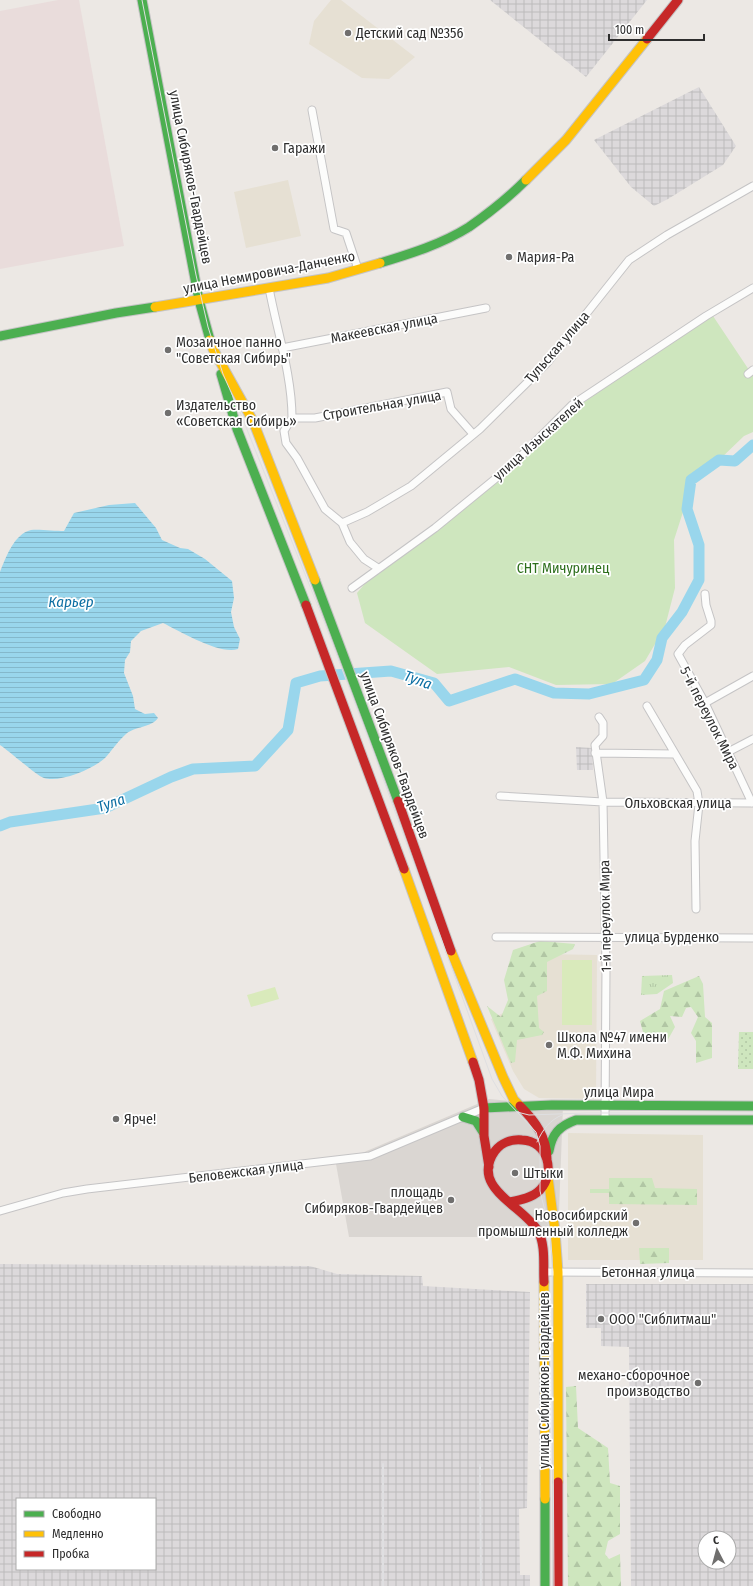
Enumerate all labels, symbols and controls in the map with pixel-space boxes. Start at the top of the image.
scale bar [609,16,704,42]
text: 100 m [615,23,644,37]
place label: Детский сад №356 [355,25,463,42]
marker: Детский сад №356 [343,28,353,38]
street label: улица Сибиряков-Гвардейцев [165,89,216,265]
place label: Гаражи [283,140,326,157]
marker: Гаражи [270,143,280,153]
street label: улица Немировича-Данченко [182,247,356,298]
place label: Мария-Ра [517,249,574,266]
marker: Мария-Ра [504,252,514,262]
street label: Тульская улица [521,308,593,387]
street label: Макеевская улица [329,310,439,347]
place label: Мозаичное панно "Советская Сибирь" [176,334,291,367]
marker: Мозаичное панно "Советская Сибирь" [163,345,173,355]
street label: Строительная улица [322,387,443,424]
street label: улица Изыскателей [490,395,587,484]
place label: Издательство «Советская Сибирь» [176,397,297,430]
marker: Издательство «Советская Сибирь» [163,408,173,418]
park label: СНТ Мичуринец [517,560,610,577]
water label: Карьер [48,593,94,611]
street label: 5-й переулок Мира [676,664,743,773]
water label: Тула [402,667,435,693]
street label: улица Сибиряков-Гвардейцев [356,669,433,841]
water label: Тула [95,790,128,816]
street label: Ольховская улица [624,795,732,812]
street label: 1-й переулок Мира [596,860,615,972]
street label: улица Бурденко [625,929,719,946]
place label: Школа №47 имени М.Ф. Михина [557,1029,667,1062]
marker: Школа №47 имени М.Ф. Михина [544,1040,554,1050]
street label: улица Мира [584,1084,654,1101]
place label: Ярче! [124,1111,156,1128]
marker: Ярче! [111,1114,121,1124]
street label: Беловежская улица [188,1156,305,1187]
place label: Штыки [523,1165,564,1182]
marker: Штыки [510,1168,520,1178]
place label: площадь Сибиряков-Гвардейцев [305,1184,444,1217]
marker: площадь Сибиряков-Гвардейцев [446,1195,456,1205]
place label: Новосибирский промышленный колледж [478,1207,628,1240]
marker: Новосибирский промышленный колледж [631,1218,641,1228]
street label: Бетонная улица [601,1264,695,1281]
street label: улица Сибиряков-Гвардейцев [536,1292,553,1468]
place label: ООО "Сиблитмаш" [609,1311,716,1328]
marker: ООО "Сиблитмаш" [596,1314,606,1324]
place label: механо-сборочное производство [578,1367,690,1400]
marker: механо-сборочное производство [693,1378,703,1388]
legend [16,1498,156,1570]
text: Свободно [52,1507,101,1521]
text: Медленно [52,1527,104,1541]
north arrow [697,1530,737,1570]
text: С [712,1534,720,1547]
text: Пробка [52,1547,90,1561]

